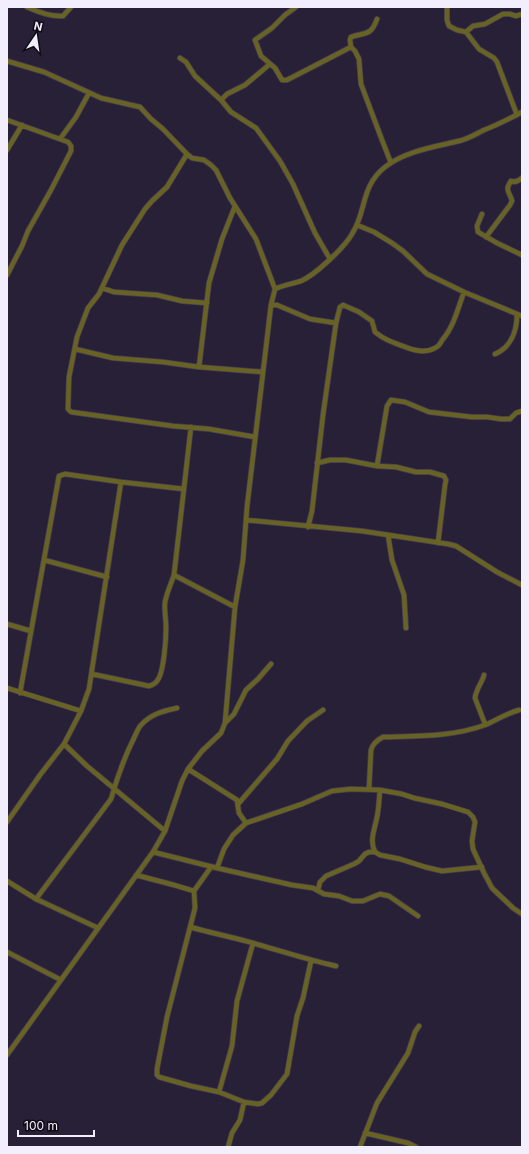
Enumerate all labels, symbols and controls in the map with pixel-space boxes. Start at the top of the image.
north arrow [16,16,56,56]
text: N [33,18,44,34]
scale bar [18,1112,94,1138]
text: 100 m [24,1118,58,1133]

